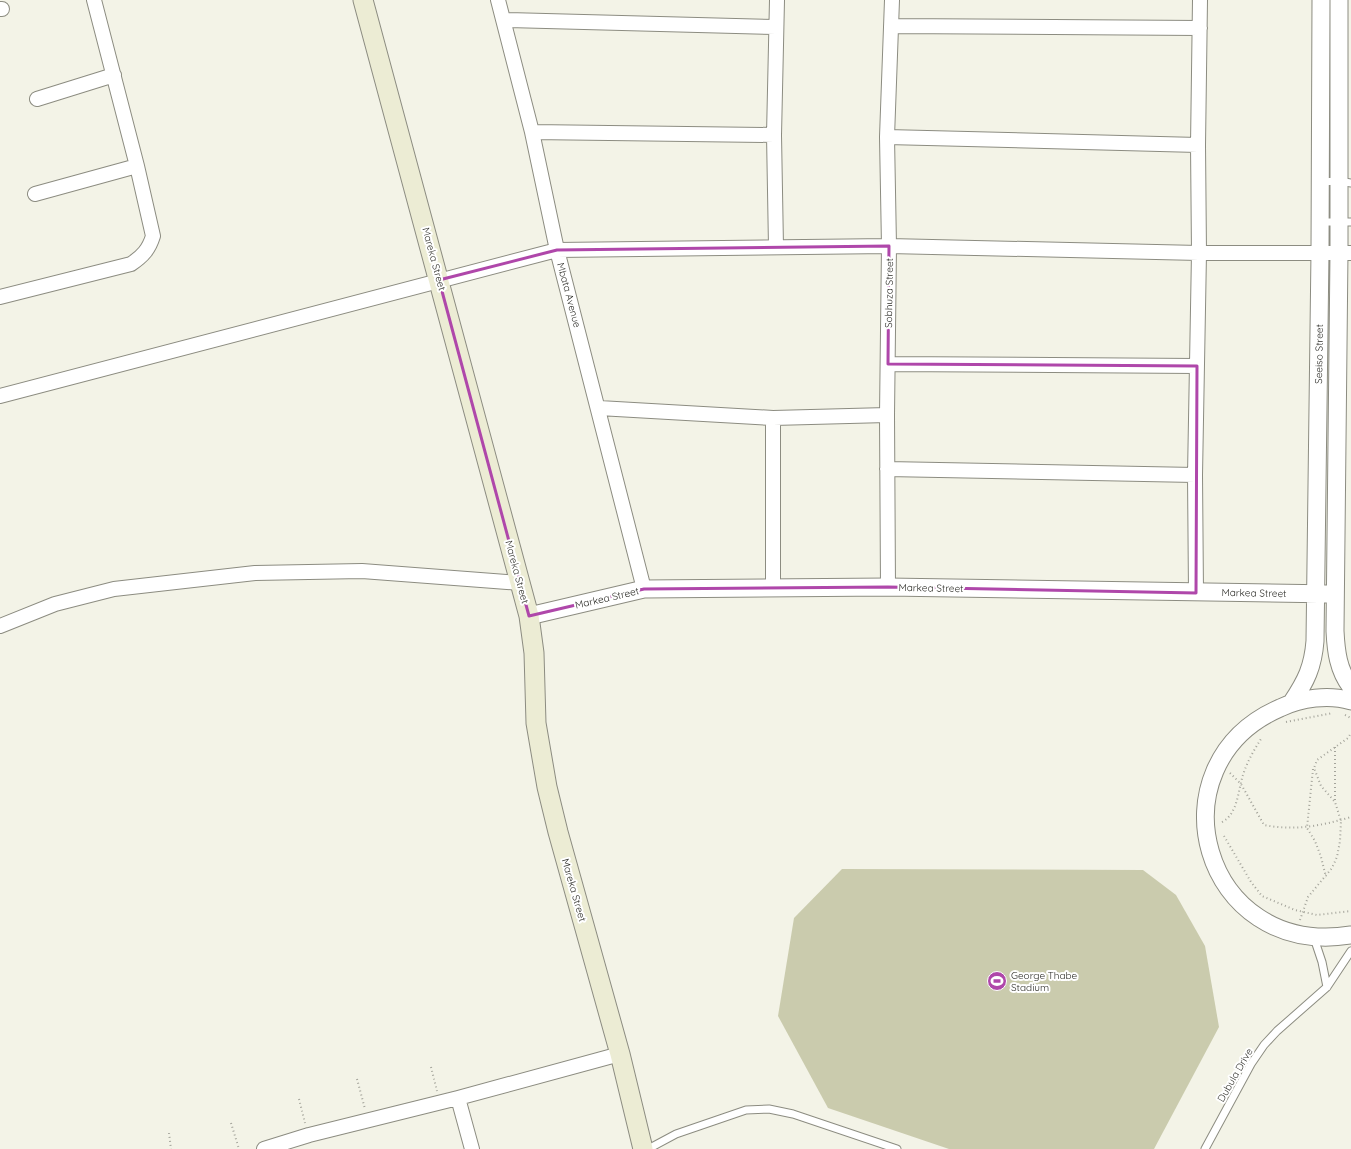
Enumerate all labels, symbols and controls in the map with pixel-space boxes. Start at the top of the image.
street label: Mareka Street [419,226,449,293]
street label: Sobhuza Street [882,257,896,328]
street label: Mbata Avenue [554,261,584,329]
street label: Seeiso Street [1312,323,1326,384]
street label: Mareka Street [502,539,532,606]
street label: Markea Street [898,581,964,595]
street label: Markea Street [574,584,641,612]
street label: Markea Street [1221,586,1287,600]
street label: Mareka Street [559,857,589,924]
place label: George Thabe Stadium [1011,969,1078,994]
sports icon: George Thabe Stadium [986,970,1008,992]
street label: Dubula Drive [1214,1046,1256,1104]

